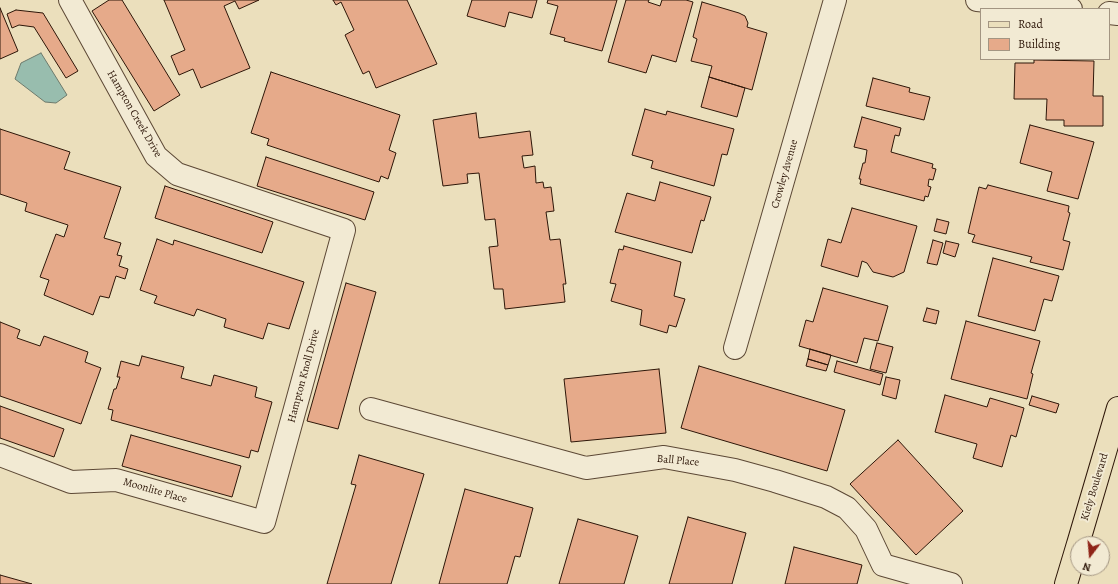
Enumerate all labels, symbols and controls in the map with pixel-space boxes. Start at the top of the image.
legend [980,8,1110,60]
text: Road [1018,16,1043,32]
text: Building [1018,36,1060,52]
street label: Hampton Creek Drive [104,68,164,160]
street label: Crowley Avenue [769,138,801,210]
street label: Hampton Knoll Drive [285,328,323,424]
street label: Kiely Boulevard [1078,452,1112,522]
street label: Ball Place [656,453,700,469]
street label: Moonlite Place [122,476,188,506]
north arrow [1070,536,1110,576]
text: N [1081,559,1093,575]

